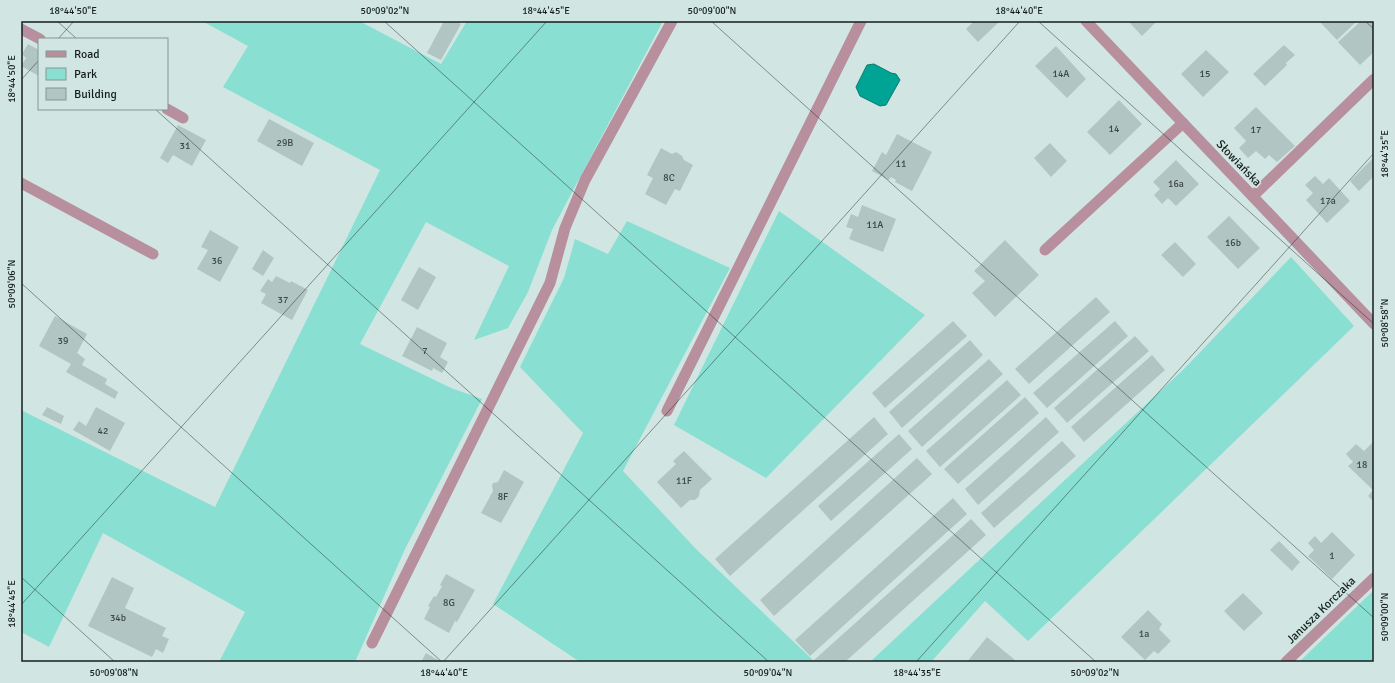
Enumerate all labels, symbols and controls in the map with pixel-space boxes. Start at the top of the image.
text: 18°44'50"E [49,5,97,17]
text: 50°09'02"N [361,5,409,17]
text: 18°44'45"E [522,5,570,17]
text: 50°09'00"N [688,5,736,17]
text: 18°44'40"E [995,5,1043,17]
legend [38,38,168,110]
text: Road [74,47,100,62]
text: 18°44'50"E [6,55,18,103]
text: Park [74,67,97,82]
house number: 14A [1053,68,1069,80]
house number: 15 [1200,68,1210,80]
text: Building [74,87,117,102]
house number: 14 [1109,123,1120,135]
house number: 17 [1251,124,1261,136]
text: 18°44'35"E [1379,130,1391,178]
house number: 29B [277,137,293,149]
street label: Słowiańska [1213,137,1264,190]
house number: 31 [180,140,190,152]
house number: 11 [896,158,906,170]
house number: 8C [663,172,675,184]
house number: 16a [1168,178,1184,190]
house number: 17a [1320,195,1336,207]
house number: 11A [867,219,883,231]
house number: 16b [1225,237,1241,249]
house number: 36 [212,255,222,267]
text: 50°09'06"N [6,260,18,308]
house number: 37 [278,294,288,306]
text: 50°08'58"N [1379,299,1391,347]
house number: 39 [58,335,68,347]
house number: 7 [422,345,428,357]
house number: 42 [98,425,108,437]
house number: 18 [1357,459,1367,471]
house number: 11F [676,475,692,487]
house number: 8F [498,491,508,503]
house number: 1 [1329,550,1335,562]
street label: Janusza Korczaka [1284,574,1359,647]
text: 18°44'45"E [6,580,18,628]
text: 50°09'00"N [1379,593,1391,641]
house number: 8G [443,597,455,609]
house number: 34b [110,612,126,624]
house number: 1a [1139,628,1149,640]
text: 50°09'08"N [90,667,138,679]
text: 18°44'40"E [420,667,468,679]
text: 50°09'04"N [744,667,792,679]
text: 18°44'35"E [893,667,941,679]
text: 50°09'02"N [1071,667,1119,679]

